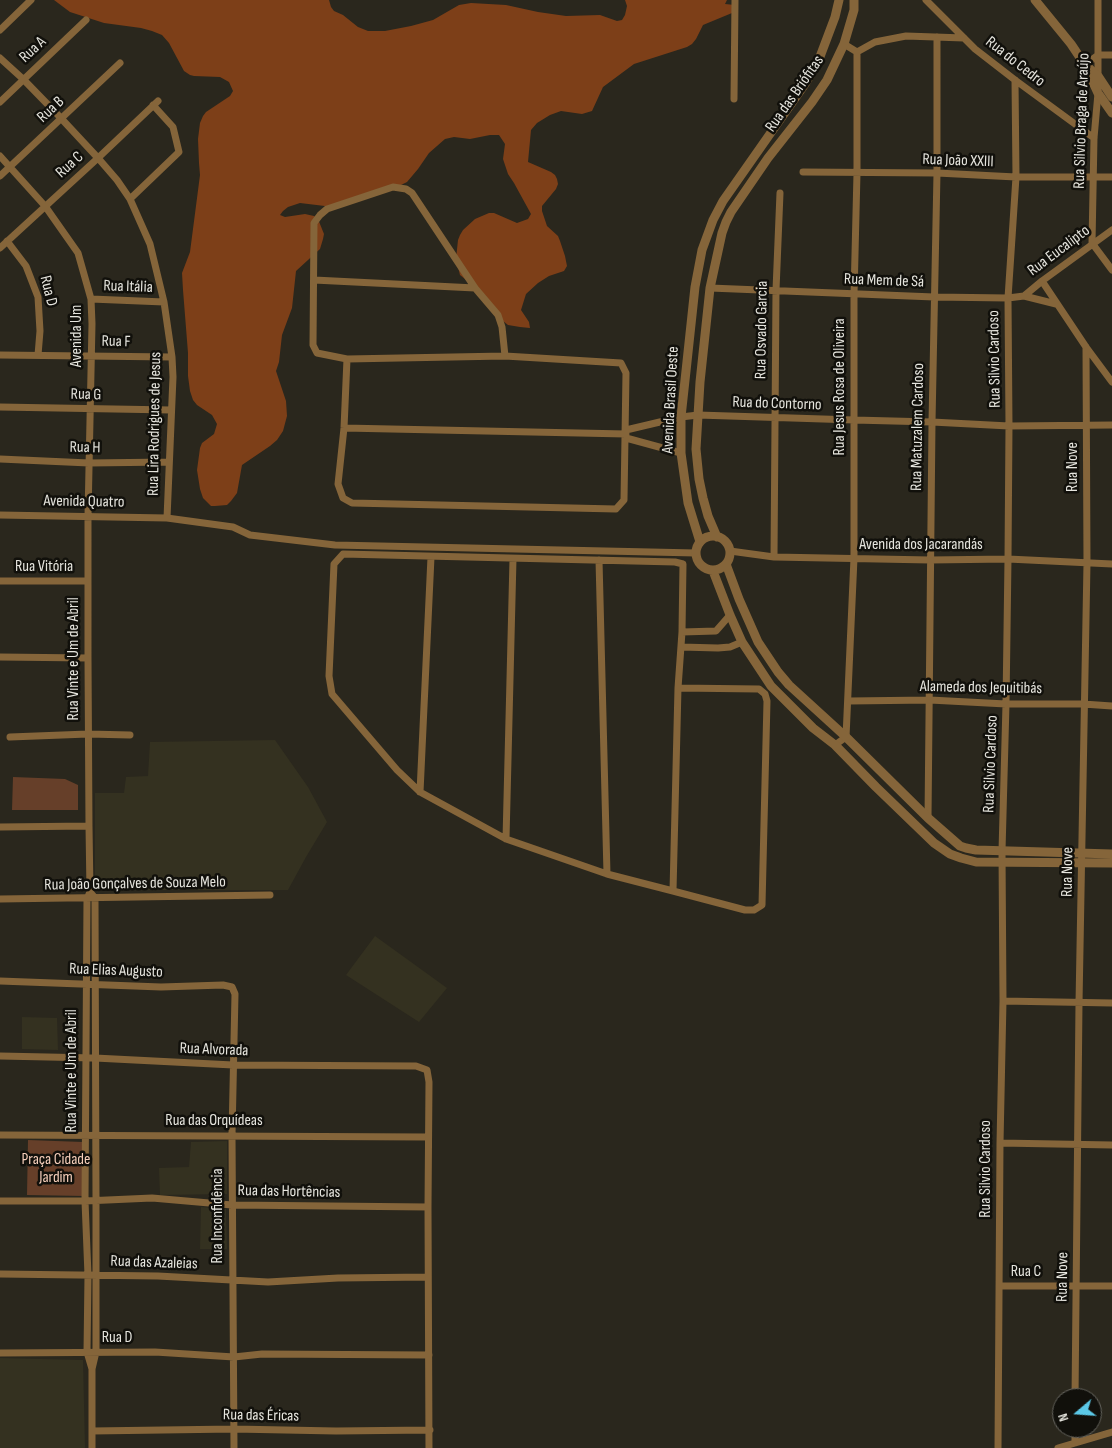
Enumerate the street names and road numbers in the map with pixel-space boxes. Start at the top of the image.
street label: Rua A [16,33,50,67]
street label: Rua do Cedro [981,33,1049,91]
street label: Rua das Briófitas [762,52,828,136]
street label: Rua Silvio Braga de Araújo [1070,53,1094,189]
street label: Rua B [34,93,68,127]
street label: Rua C [52,148,88,182]
street label: Rua João XXIII [922,150,994,172]
street label: Rua Eucalipto [1024,221,1094,281]
street label: Rua Mem de Sá [844,270,924,292]
street label: Rua D [35,274,61,308]
street label: Rua Itália [103,277,153,297]
street label: Rua Osvado Garcia [752,281,772,379]
street label: Avenida Um [67,305,87,367]
street label: Rua Silvio Cardoso [985,310,1005,408]
street label: Rua Jesus Rosa de Oliveira [830,318,850,456]
street label: Rua F [101,332,131,352]
street label: Avenida Brasil Oeste [659,346,683,454]
street label: Rua Lira Rodrigues de Jesus [144,352,166,496]
street label: Rua Matuzalem Cardoso [907,363,929,491]
street label: Rua G [70,385,102,405]
street label: Rua do Contorno [732,393,822,415]
street label: Rua H [69,438,101,458]
street label: Rua Nove [1063,442,1083,492]
street label: Avenida Quatro [43,492,125,512]
street label: Avenida dos Jacarandás [859,535,983,555]
street label: Rua Vitória [15,557,73,577]
street label: Rua Vinte e Um de Abril [64,597,84,721]
street label: Alameda dos Jequitibás [920,677,1042,699]
street label: Rua Silvio Cardoso [980,715,1002,813]
street label: Rua Nove [1058,847,1078,897]
street label: Rua João Gonçalves de Souza Melo [44,873,226,895]
street label: Rua Elias Augusto [69,960,163,982]
street label: Rua Vinte e Um de Abril [62,1009,82,1133]
street label: Rua Alvorada [179,1039,249,1061]
street label: Rua das Orquídeas [165,1111,263,1131]
street label: Rua Silvio Cardoso [976,1120,996,1218]
street label: Rua Inconfidência [208,1168,228,1264]
street label: Rua das Hortências [237,1182,341,1202]
street label: Rua das Azaleias [110,1252,198,1274]
street label: Rua Nove [1053,1252,1073,1302]
street label: Rua C [1011,1262,1041,1282]
street label: Rua D [102,1328,132,1348]
street label: Rua das Éricas [223,1406,299,1426]

